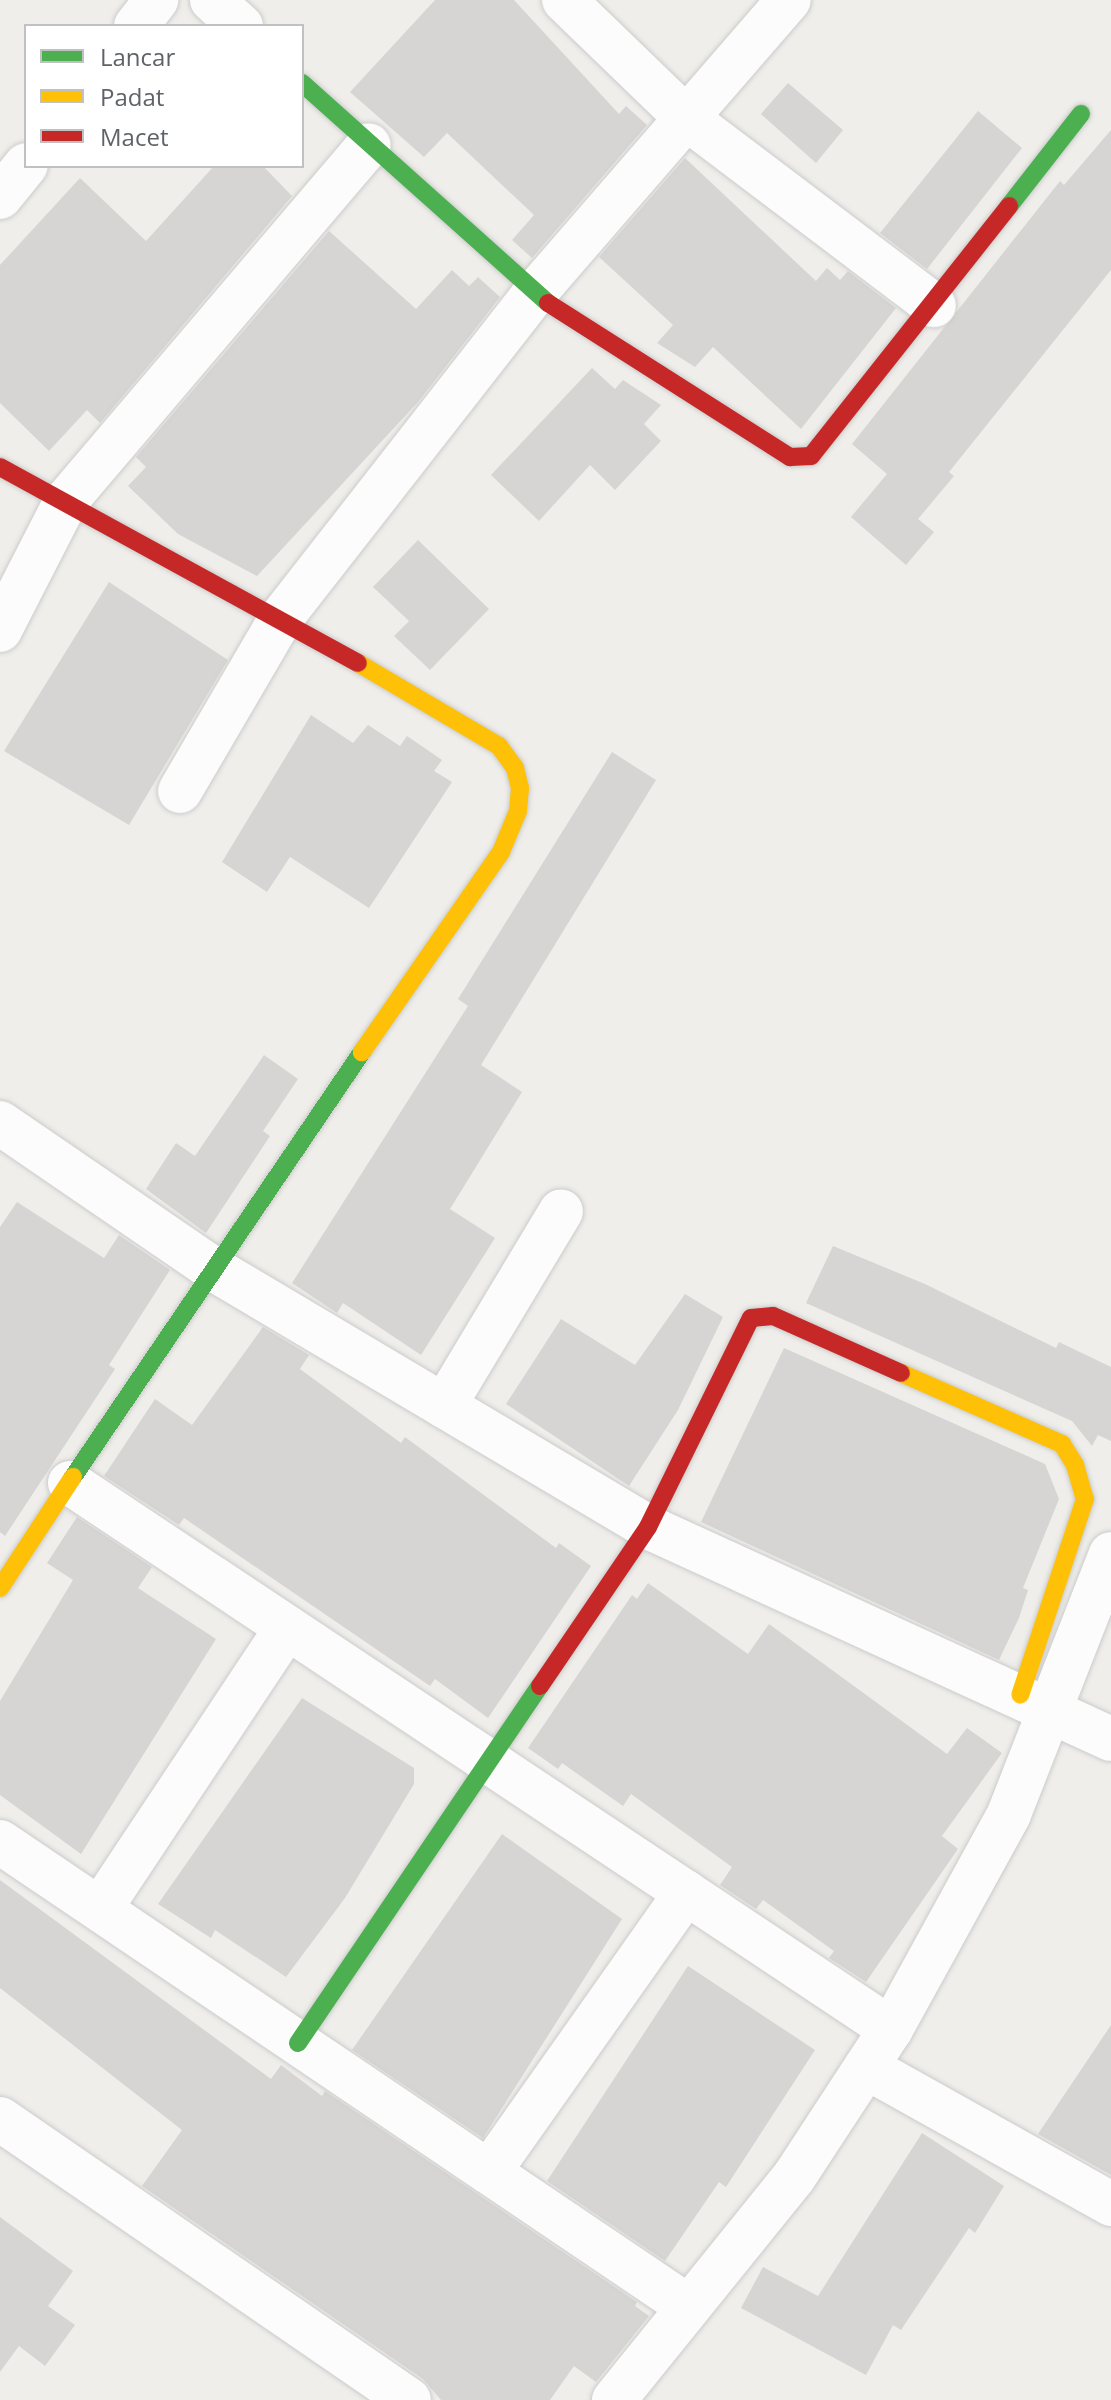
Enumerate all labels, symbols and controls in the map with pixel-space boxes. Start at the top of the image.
legend [24,24,304,168]
text: Lancar [100,40,175,73]
text: Padat [100,80,164,113]
text: Macet [100,120,168,153]

